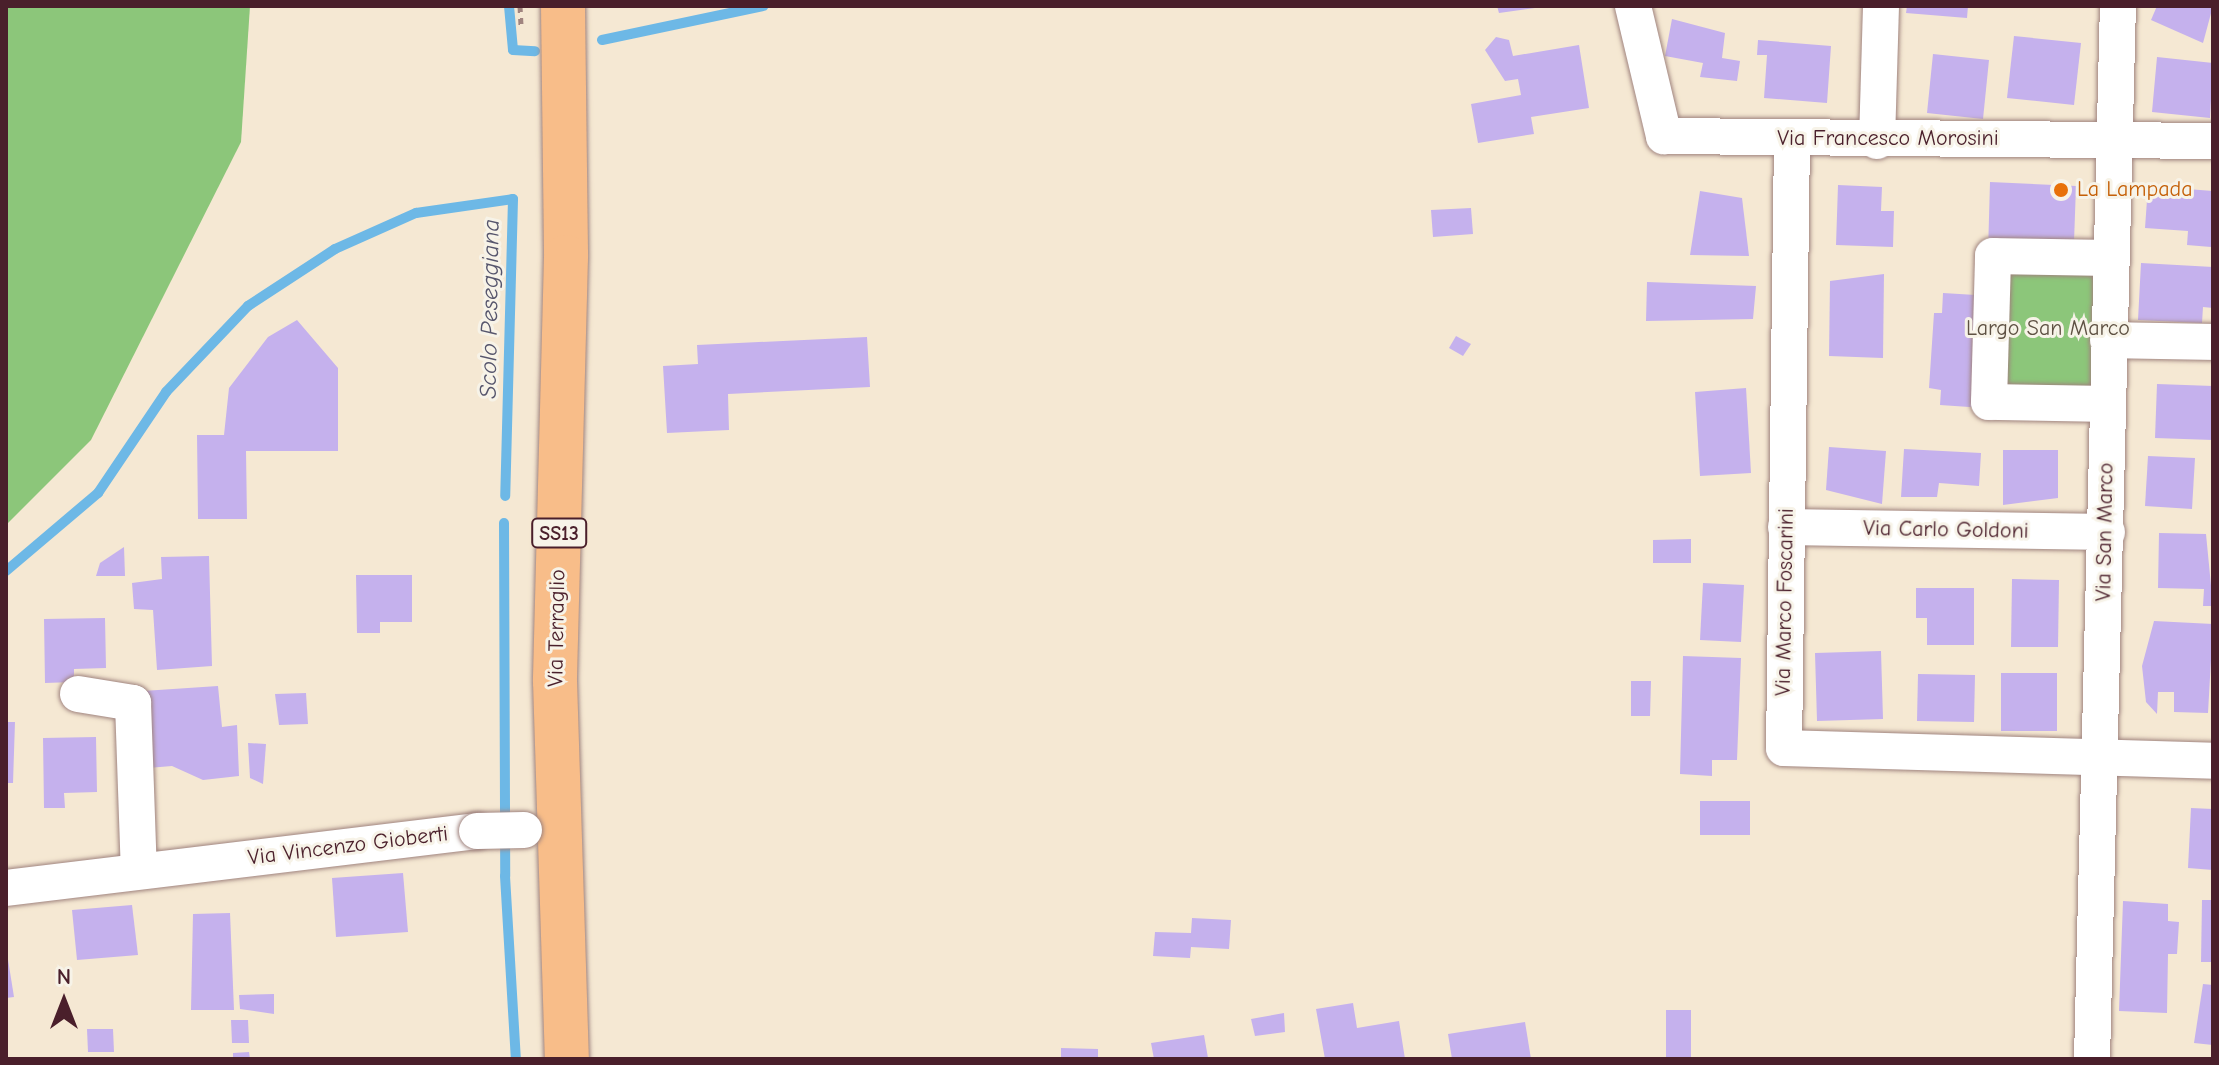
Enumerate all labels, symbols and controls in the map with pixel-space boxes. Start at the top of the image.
street label: Via Francesco Morosini [1777,126,1999,152]
place label: La Lampada [2077,177,2193,203]
marker: La Lampada [2052,181,2070,199]
water label: Scolo Peseggiana [474,219,506,399]
park label: Largo San Marco [1966,316,2130,342]
street label: Via San Marco [2091,462,2119,602]
street label: Via Marco Foscarini [1770,508,1800,696]
street label: Via Carlo Goldoni [1863,515,2029,545]
road number: SS13 [531,517,587,549]
street label: Via Terraglio [543,569,571,687]
street label: Via Vincenzo Gioberti [246,821,450,871]
north arrow [24,961,104,1041]
text: N [57,964,71,990]

